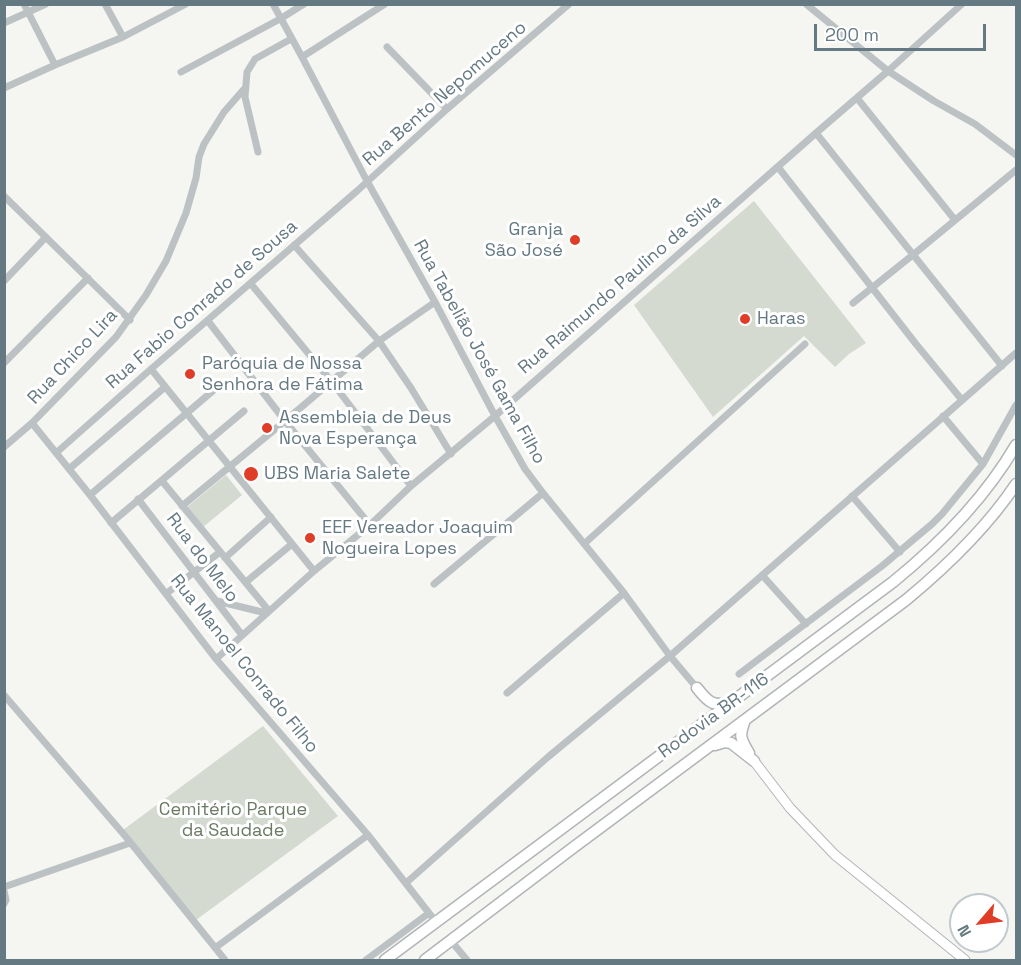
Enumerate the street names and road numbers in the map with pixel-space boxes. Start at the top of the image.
street label: Rua Bento Nepomuceno [359,17,531,171]
street label: Rua Raimundo Paulino da Silva [514,191,726,379]
street label: Rua Fabio Conrado de Sousa [102,216,302,394]
street label: Rua Tabelião José Gama Filho [408,236,550,468]
street label: Rua Chico Lira [24,305,122,409]
street label: Rua do Melo [161,509,243,607]
street label: Rua Manoel Conrado Filho [165,570,323,758]
street label: Rodovia BR-116 [654,669,774,763]

